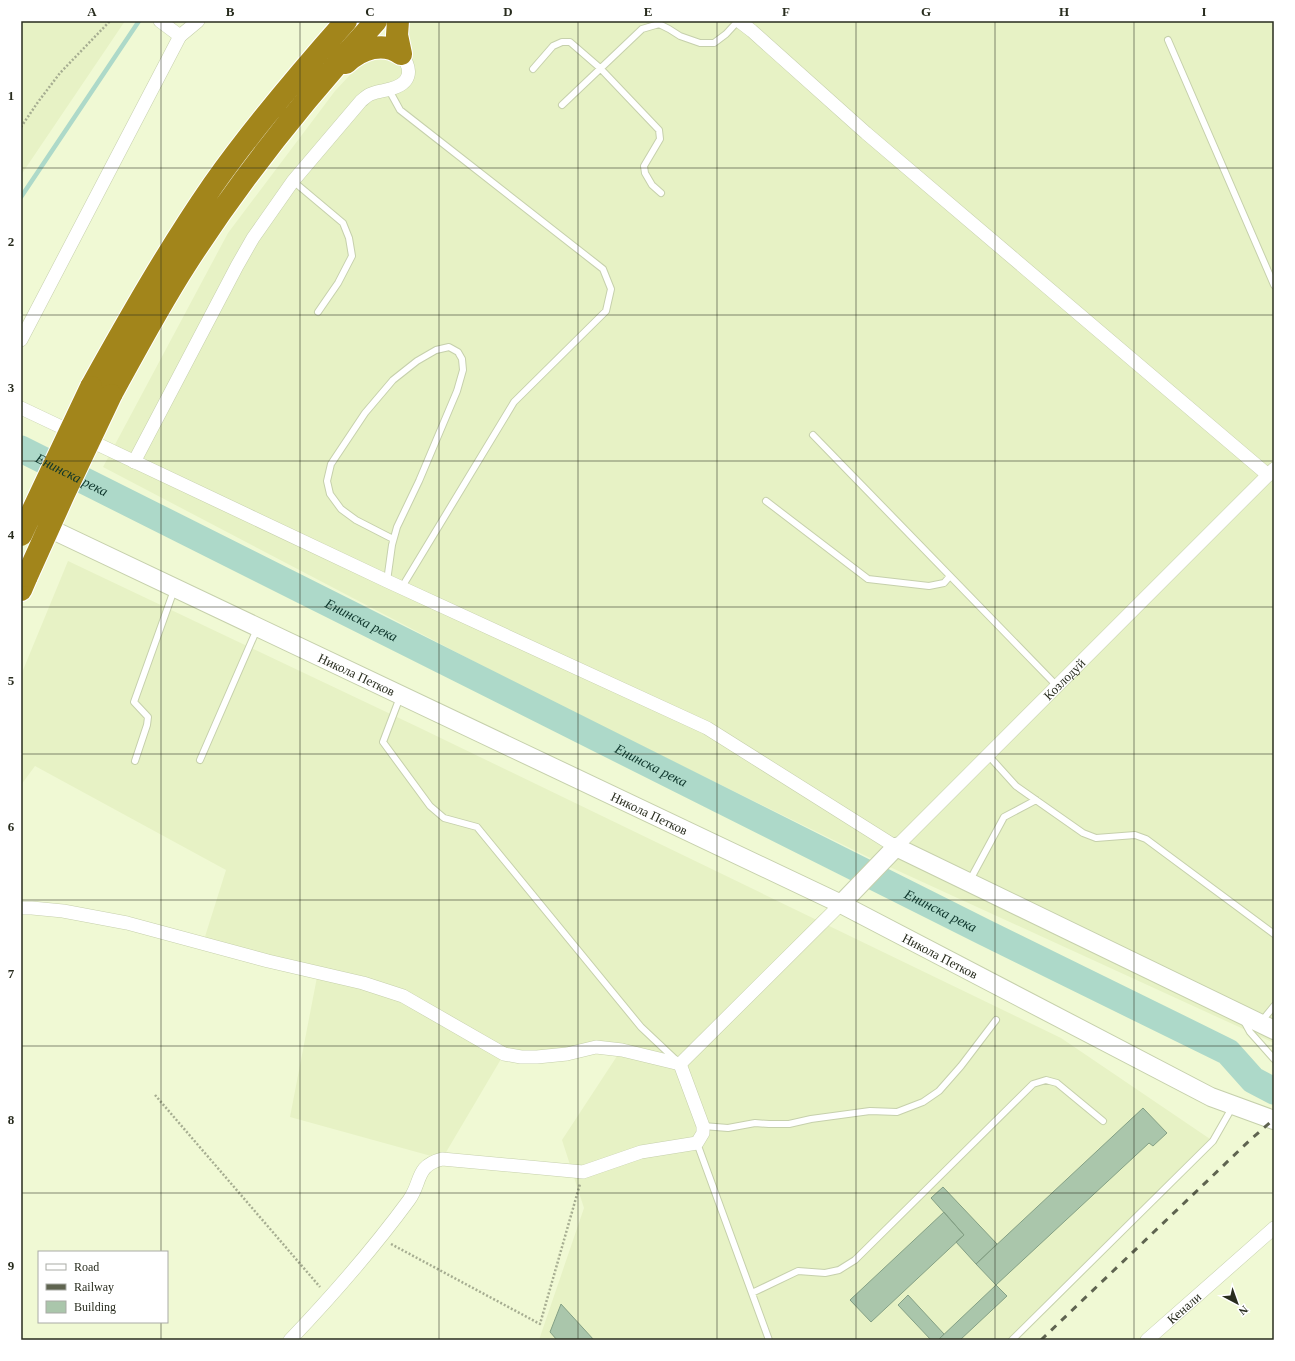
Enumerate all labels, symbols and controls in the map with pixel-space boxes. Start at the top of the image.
text: A [87,4,97,19]
text: B [226,4,235,19]
text: C [365,4,375,19]
text: D [503,4,513,19]
text: E [644,4,652,19]
text: F [782,4,790,19]
text: G [921,4,931,19]
text: H [1059,4,1069,19]
text: I [1201,4,1207,19]
text: 1 [8,88,14,103]
text: 2 [8,234,14,249]
text: 3 [8,380,15,395]
water label: Енинска река [32,450,111,499]
text: 4 [8,527,15,542]
water label: Енинска река [322,595,400,644]
street label: Никола Петков [316,650,397,699]
street label: Козлодуй [1040,655,1088,703]
text: 5 [8,673,15,688]
water label: Енинска река [612,740,690,789]
street label: Никола Петков [609,789,690,838]
text: 6 [8,819,15,834]
water label: Енинска река [901,886,979,935]
street label: Никола Петков [900,930,981,982]
text: 7 [8,966,15,981]
text: 8 [8,1112,15,1127]
legend [38,1251,168,1323]
text: 9 [8,1258,15,1273]
text: Road [74,1260,99,1274]
text: Railway [74,1280,114,1294]
north arrow [1217,1283,1257,1323]
street label: Кенали [1164,1289,1204,1327]
text: Building [74,1300,116,1314]
text: N [1237,1303,1250,1318]

